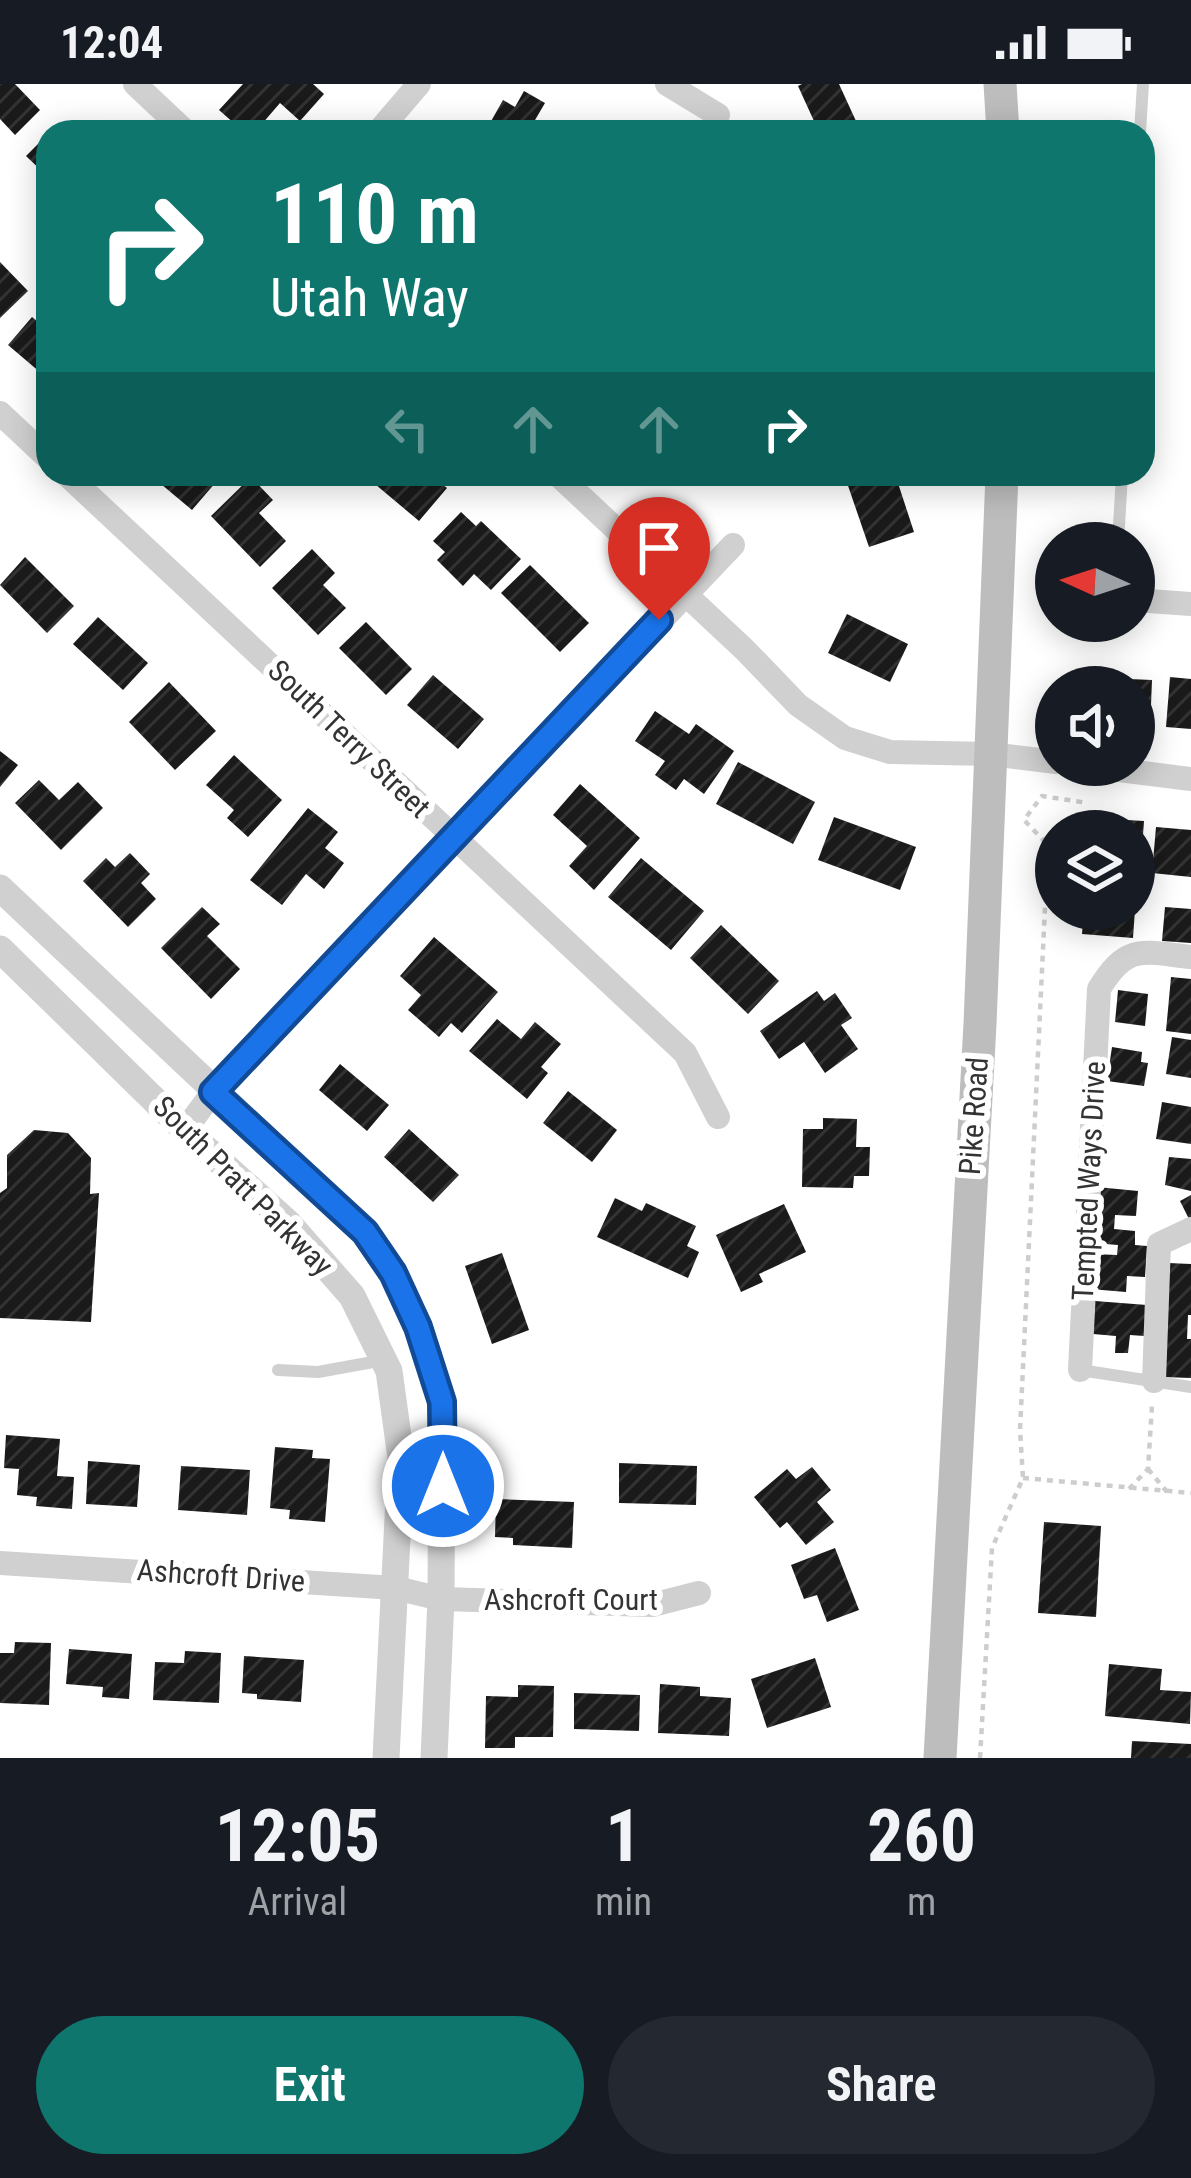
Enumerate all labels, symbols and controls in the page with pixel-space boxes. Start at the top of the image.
text: 12:04 [60,16,163,69]
text: 110 m [270,165,479,264]
icon: right [72,168,228,324]
text: Utah Way [270,266,469,329]
icon: left [374,396,440,462]
icon: ahead [500,396,566,462]
icon: ahead [626,396,692,462]
icon: right [752,396,818,462]
pin [608,497,710,620]
icon: arrive [626,515,692,581]
north arrow [1035,522,1155,642]
map controls [1035,522,1155,930]
street label: South Terry Street [261,653,437,825]
button: sound [1035,666,1155,786]
button: layers [1035,810,1155,930]
street label: Pike Road [952,1056,995,1176]
street label: Tempted Ways Drive [1065,1060,1112,1302]
street label: South Pratt Parkway [146,1089,340,1283]
position arrow [380,1423,506,1549]
street label: Ashcroft Drive [136,1552,306,1599]
street label: Ashcroft Court [484,1582,658,1617]
text: 12:05 [215,1794,380,1879]
text: 1 [605,1794,642,1879]
text: 260 [867,1794,976,1879]
text: Arrival [248,1879,347,1925]
text: min [595,1879,652,1925]
text: m [907,1879,936,1925]
button: Exit [36,2016,584,2154]
button: Share [608,2016,1155,2154]

